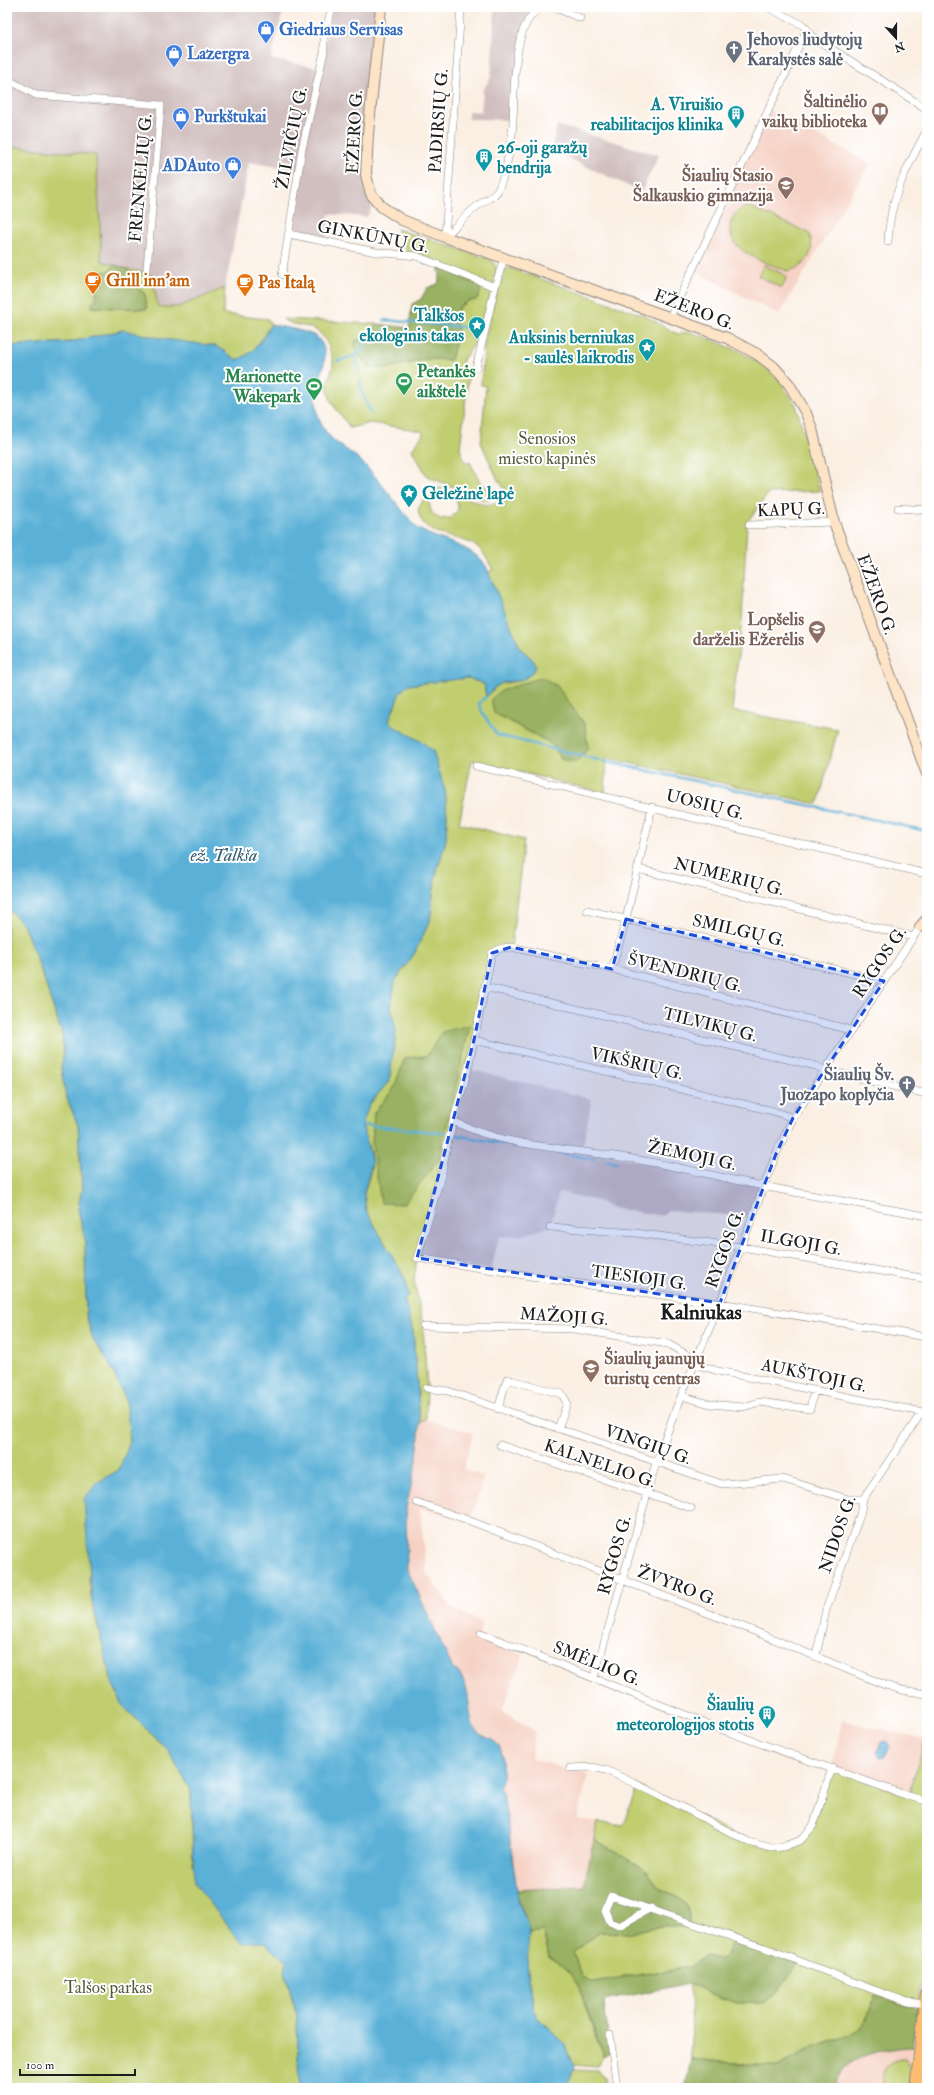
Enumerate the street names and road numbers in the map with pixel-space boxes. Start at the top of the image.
street label: PADIRSIŲ G. [424,68,453,174]
street label: ŽILVIČIŲ G. [269,85,312,191]
street label: EŽERO G. [340,89,367,174]
street label: FRENKELIŲ G. [124,113,157,243]
street label: GINKŪNŲ G. [316,215,430,258]
street label: EŽERO G. [651,283,737,334]
street label: KAPŲ G. [757,498,825,521]
street label: EŽERO G. [852,550,903,637]
street label: UOSIŲ G. [664,785,746,824]
street label: NUMERIŲ G. [672,853,786,900]
street label: SMILGŲ G. [690,910,787,951]
street label: RYGOS G. [848,923,911,1002]
street label: ŠVENDRIŲ G. [626,946,745,997]
street label: TILVIKŲ G. [661,1003,759,1046]
street label: VIKŠRIŲ G. [589,1041,686,1084]
street label: ŽEMOJI G. [646,1134,738,1176]
street label: RYGOS G. [701,1207,748,1291]
street label: ILGOJI G. [759,1225,843,1261]
street label: TIESIOJI G. [590,1260,688,1296]
street label: MAŽOJI G. [519,1301,609,1331]
street label: AUKŠTOJI G. [758,1352,869,1398]
street label: VINGIŲ G. [602,1420,694,1469]
street label: KALNELIO G. [541,1435,658,1492]
street label: NIDOS G. [814,1493,860,1576]
street label: RYGOS G. [593,1513,636,1597]
street label: ŽVYRO G. [634,1559,720,1610]
street label: SMĖLIO G. [550,1636,644,1690]

